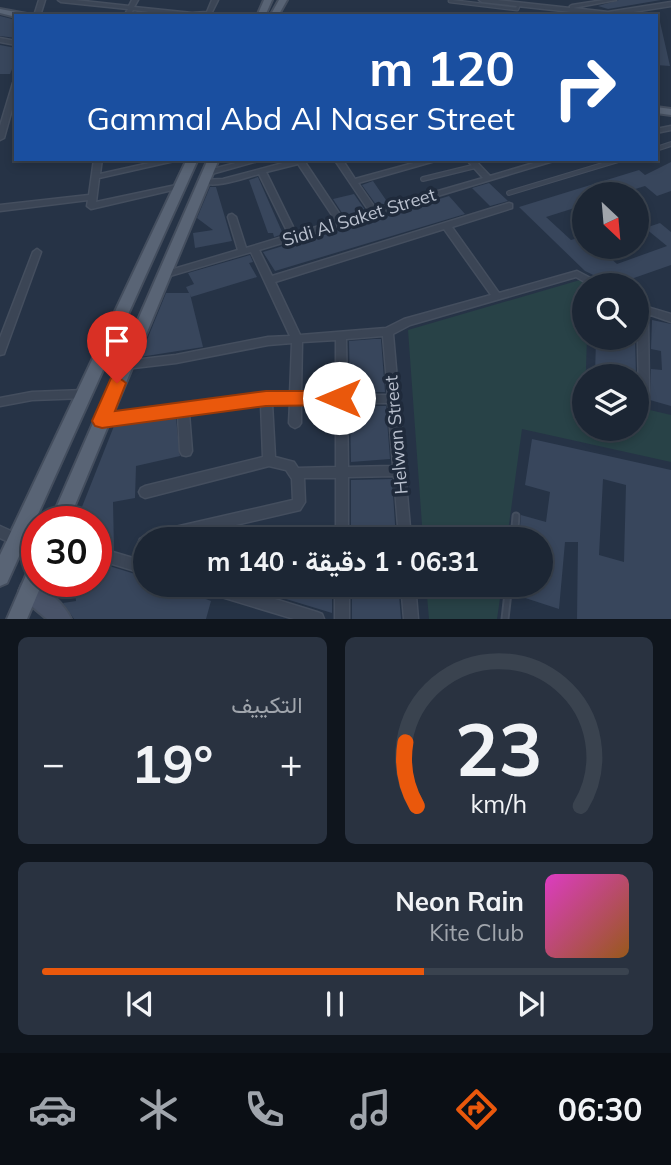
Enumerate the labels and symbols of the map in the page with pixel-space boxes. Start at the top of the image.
north arrow [572,182,649,259]
street label: Sidi Al Saket Street [280,183,438,251]
pin [87,311,147,383]
position arrow [302,361,376,435]
street label: Helwan Street [379,375,413,495]
speed limit sign: 30 [21,506,112,597]

